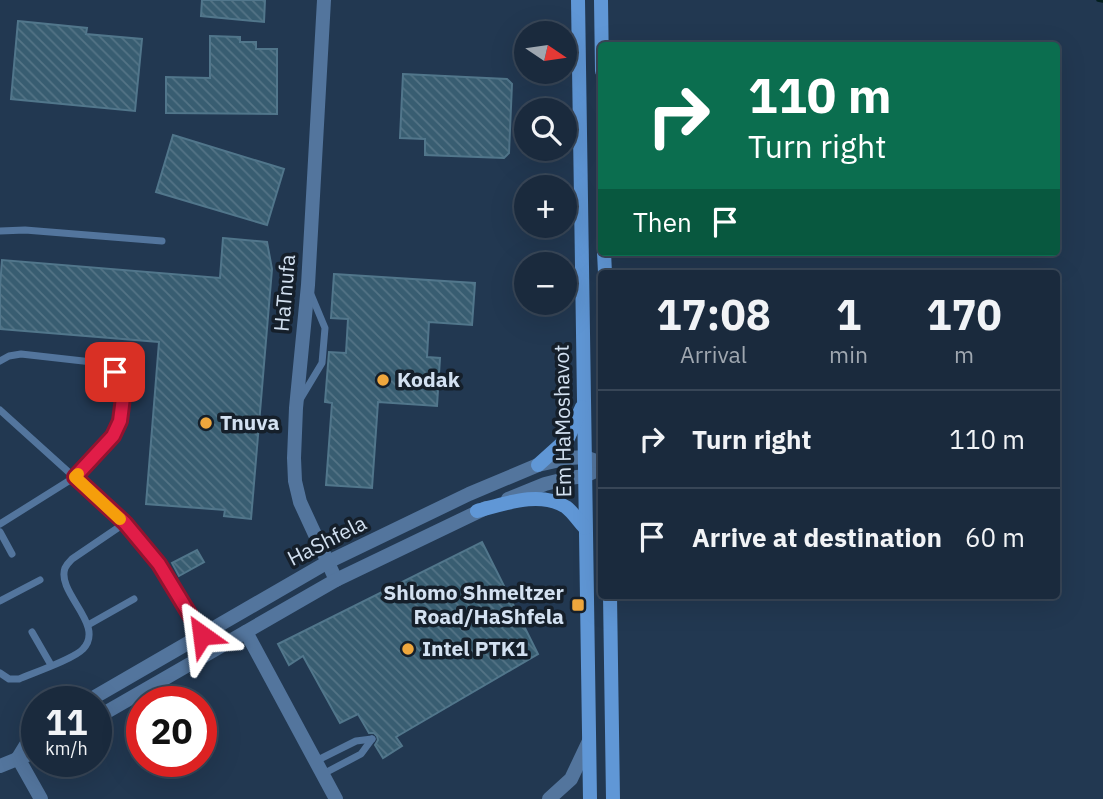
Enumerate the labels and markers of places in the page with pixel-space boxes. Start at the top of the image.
pin [85,342,145,402]
place label: Kodak [397,365,461,393]
marker: Kodak [375,372,391,388]
place label: Tnuva [220,408,279,436]
marker: Tnuva [198,415,214,431]
place label: Shlomo Shmeltzer Road/HaShfela [383,578,565,630]
marker: Shlomo Shmeltzer Road/HaShfela [570,597,586,613]
place label: Intel PTK1 [422,634,528,662]
marker: Intel PTK1 [400,641,416,657]

